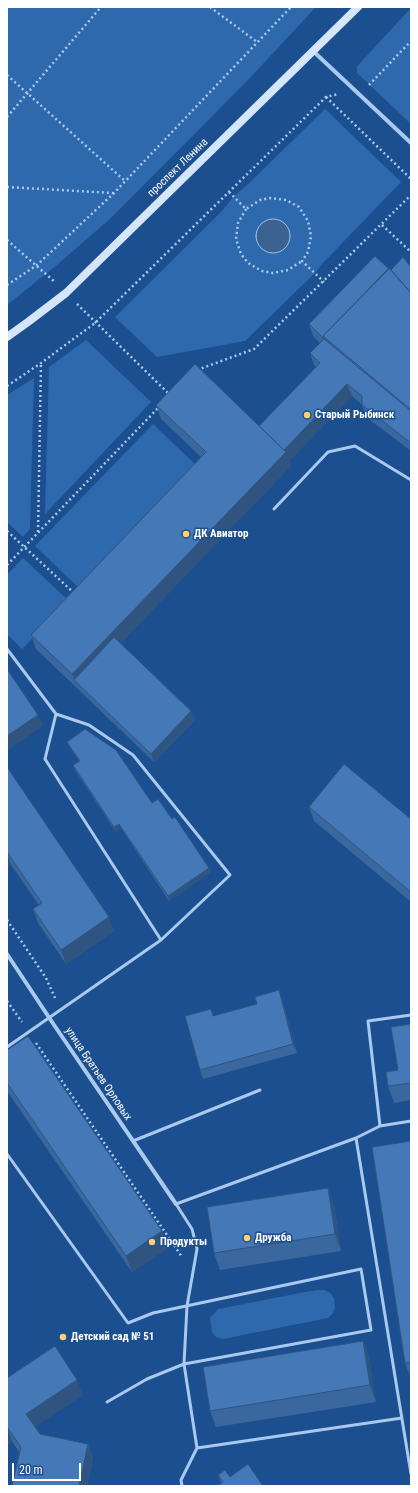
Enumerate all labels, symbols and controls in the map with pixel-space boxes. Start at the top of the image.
street label: проспект Ленина [145,136,211,200]
place label: Старый Рыбинск [315,408,394,422]
marker: Старый Рыбинск [302,410,312,420]
place label: ДК Авиатор [194,527,248,541]
marker: ДК Авиатор [181,529,191,539]
street label: улица Братьев Орловых [62,1025,134,1123]
place label: Дружба [255,1231,291,1245]
marker: Дружба [242,1233,252,1243]
place label: Продукты [160,1235,207,1249]
marker: Продукты [147,1237,157,1247]
place label: Детский сад № 51 [71,1330,154,1344]
marker: Детский сад № 51 [58,1332,68,1342]
scale bar [14,1455,83,1481]
text: 20 m [19,1463,43,1477]

